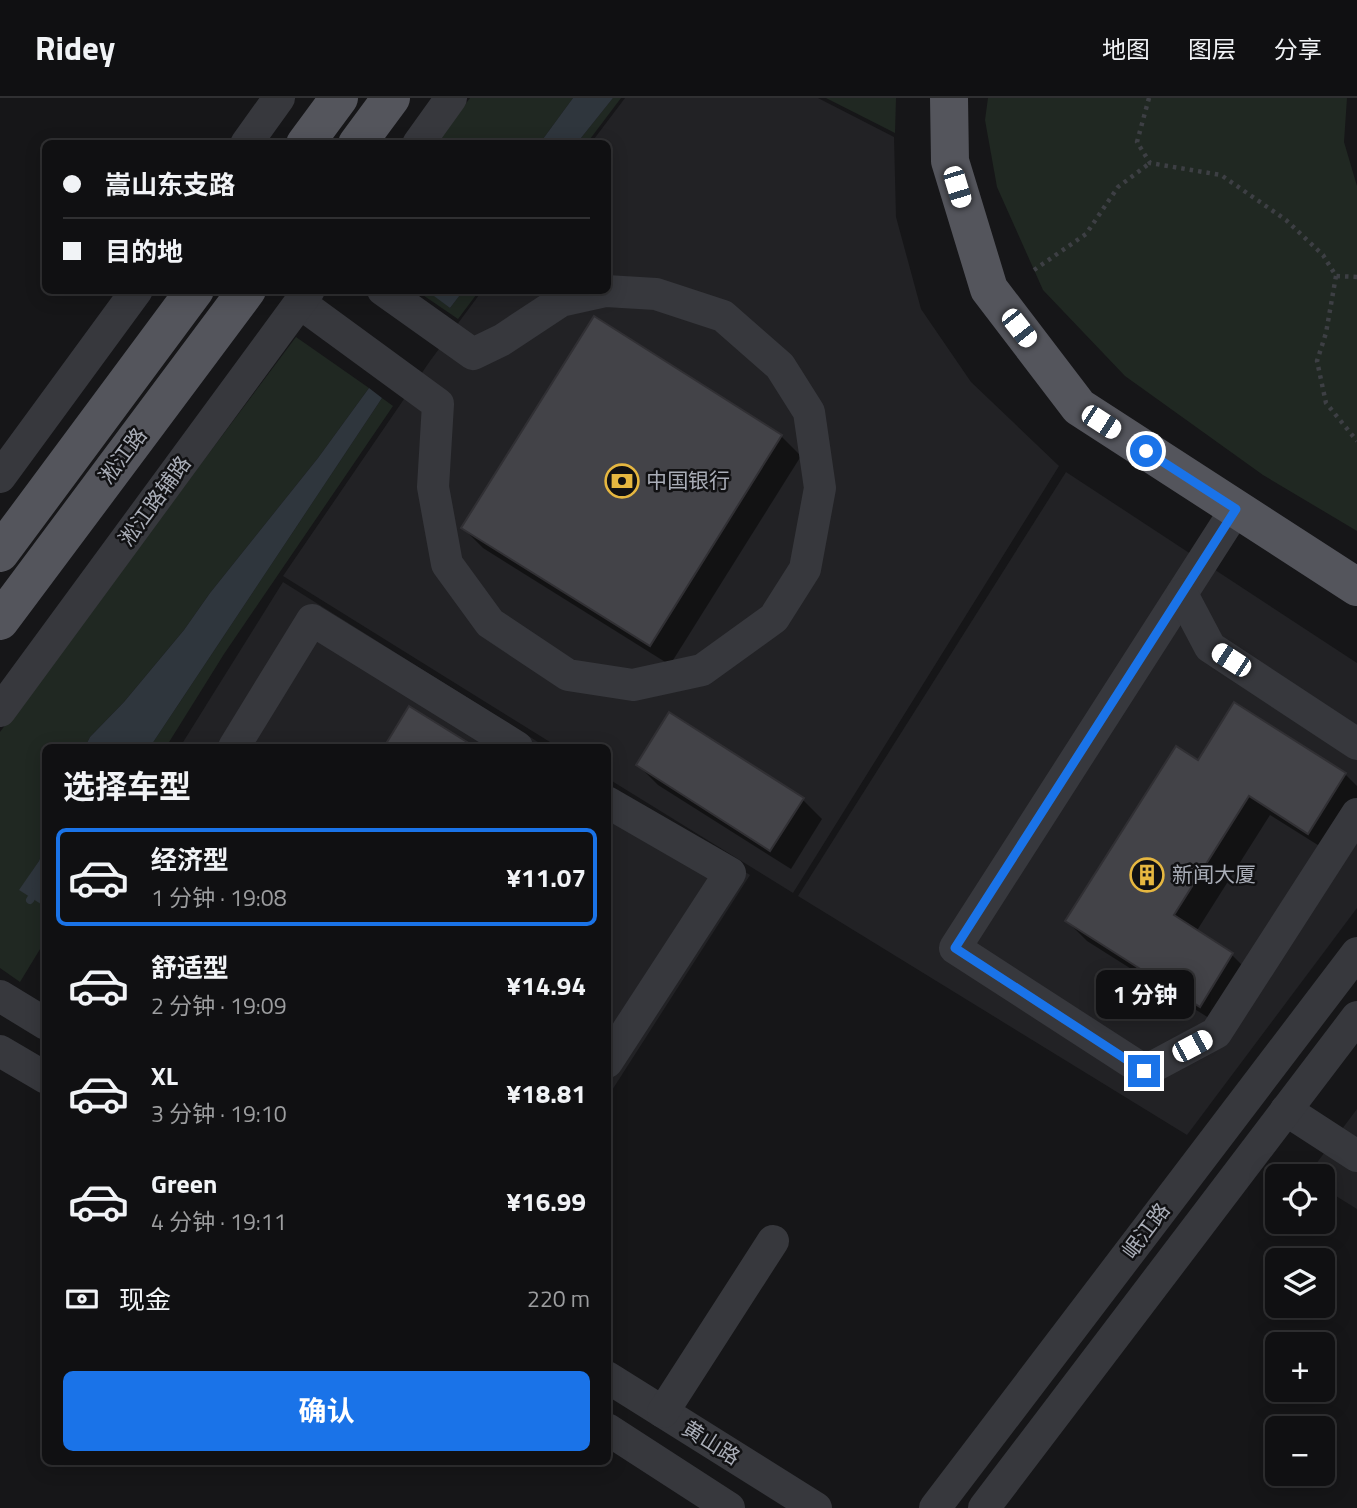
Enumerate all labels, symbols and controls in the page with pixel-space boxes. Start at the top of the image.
text: Ridey [35,23,115,73]
text: 地图 [1102,31,1150,67]
text: 图层 [1188,31,1236,67]
text: 分享 [1274,31,1322,67]
car [941,164,974,210]
text: 嵩山东支路 [105,165,235,204]
text: 目的地 [105,232,183,271]
car [998,305,1041,351]
car [1078,402,1125,442]
street label: 淞江路 [90,421,154,490]
route start [1130,435,1162,467]
street label: 淞江路辅路 [110,449,198,552]
bank icon: 中国银行 [603,462,641,500]
place label: 中国银行 [646,464,730,496]
car [1208,640,1255,680]
text: 选择车型 [63,762,191,810]
text: 经济型 [151,840,229,879]
icon: car [67,846,130,909]
building icon: 新闻大厦 [1128,856,1166,894]
text: ¥11.07 [507,858,586,897]
place label: 新闻大厦 [1172,858,1256,890]
text: 1 分钟 · 19:08 [151,880,287,915]
text: 舒适型 [151,948,229,987]
icon: car [67,954,130,1017]
text: ¥14.94 [507,966,586,1005]
callout: 1 分钟 [1095,970,1193,1018]
text: 1 分钟 [1113,977,1177,1012]
text: 2 分钟 · 19:09 [151,988,287,1023]
car [1169,1027,1216,1065]
route end [1128,1055,1160,1087]
text: XL [151,1056,178,1095]
icon: car [67,1062,130,1125]
text: ¥18.81 [507,1074,586,1113]
text: 3 分钟 · 19:10 [151,1096,287,1131]
text: Green [151,1164,217,1203]
map controls [1265,1164,1335,1486]
button: locate [1265,1164,1335,1234]
icon: car [67,1170,130,1233]
text: ¥16.99 [507,1182,586,1221]
street label: 岷江路 [1113,1196,1177,1265]
text: 4 分钟 · 19:11 [151,1204,287,1239]
button: layers [1265,1248,1335,1318]
icon: cash [63,1280,101,1318]
text: 现金 [119,1280,171,1319]
text: 220 m [527,1281,590,1316]
button: + [1265,1332,1335,1402]
button: 确认 [63,1371,590,1451]
street label: 黄山路 [676,1412,747,1472]
button: − [1265,1416,1335,1486]

